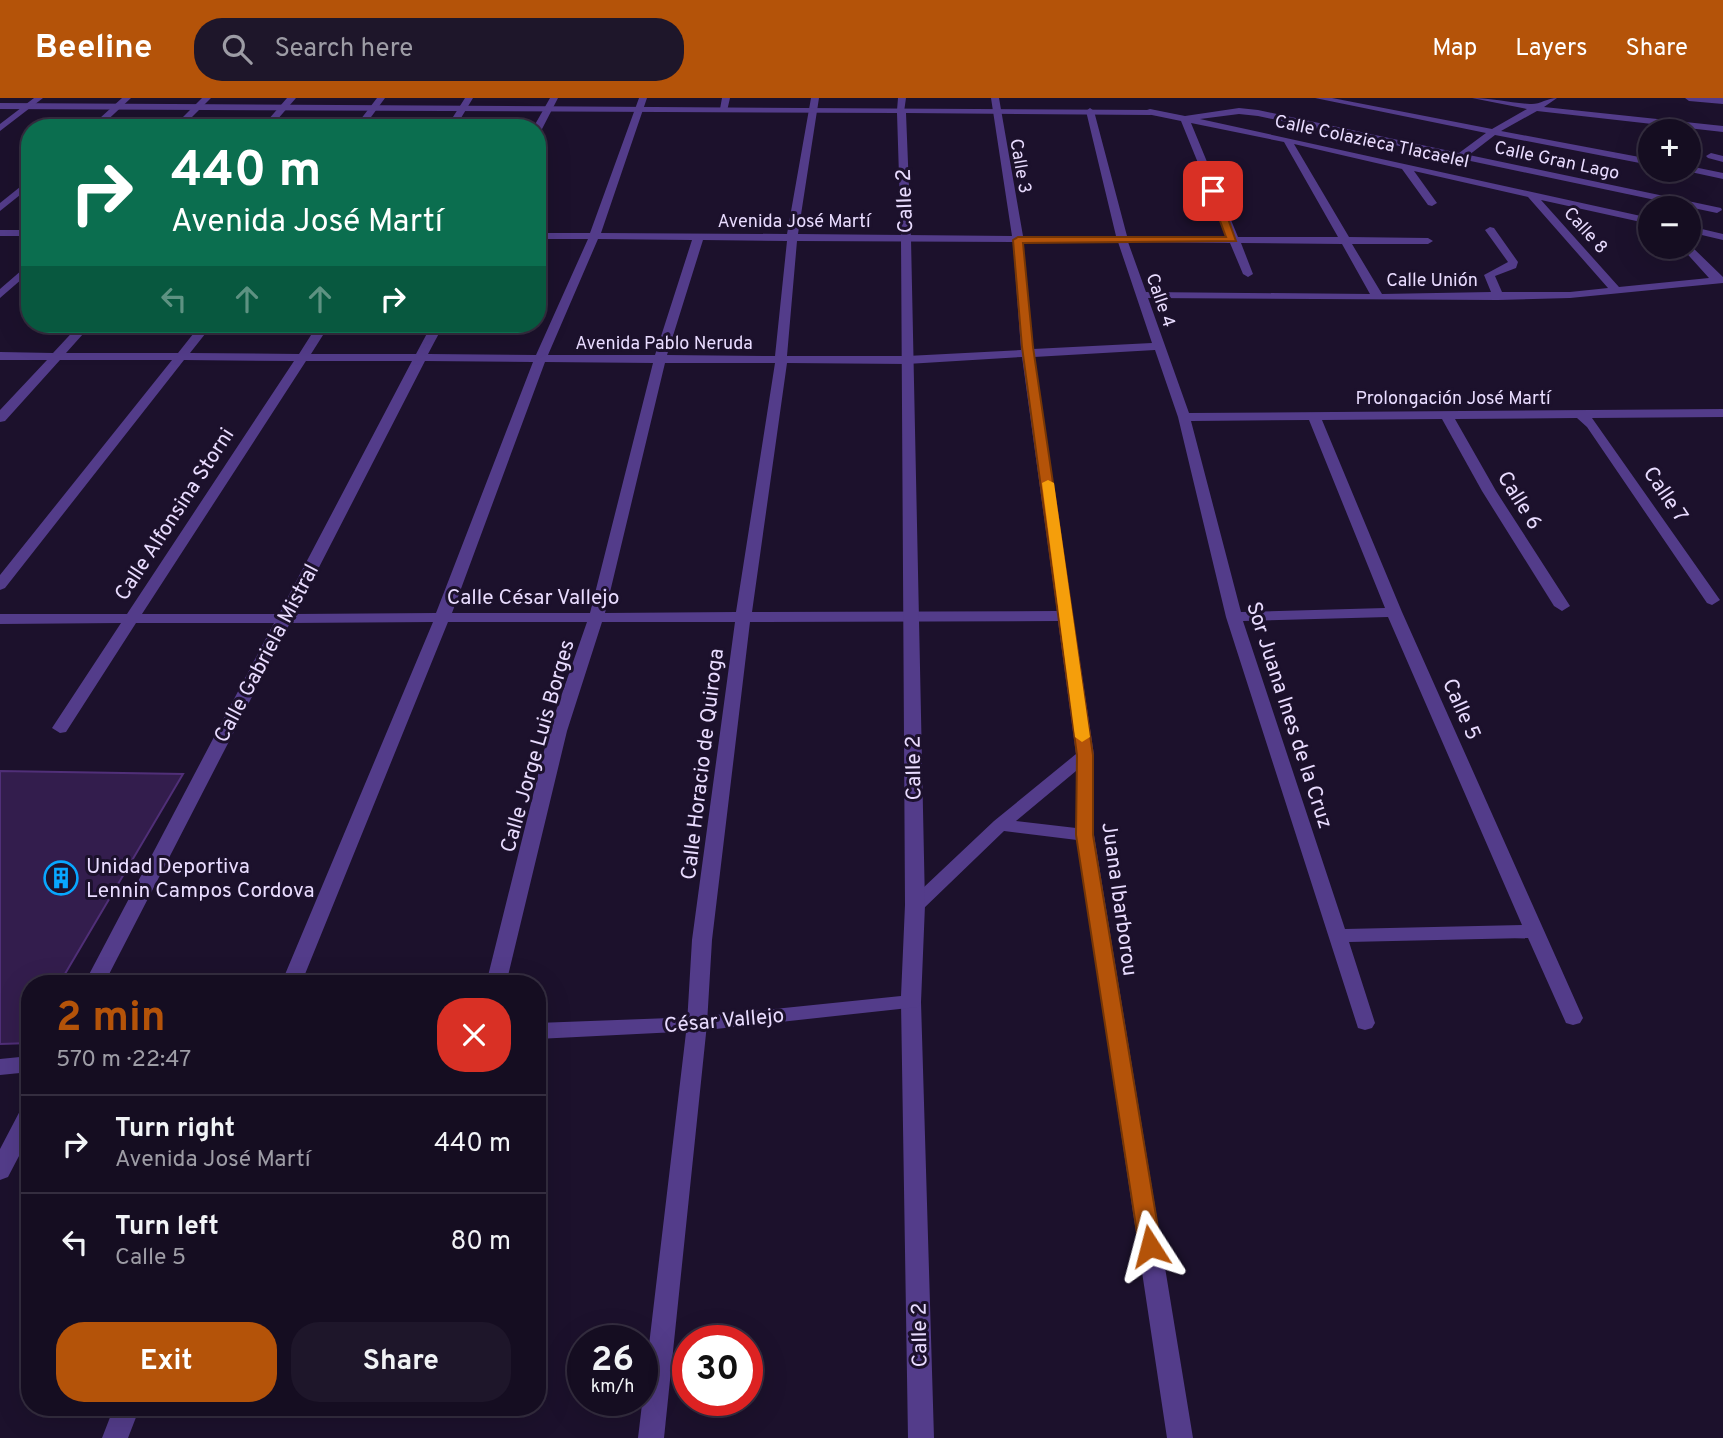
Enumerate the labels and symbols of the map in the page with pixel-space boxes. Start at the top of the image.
street label: Calle Colazieca Tlacaelel [1272,111,1471,174]
street label: Calle 3 [1003,137,1036,195]
street label: Calle Gran Lago [1492,137,1621,186]
pin [1183,161,1243,221]
street label: Calle 2 [891,168,920,234]
street label: Calle 8 [1558,203,1612,259]
street label: Avenida José Martí [718,211,872,234]
street label: Calle 4 [1140,270,1180,331]
street label: Calle Unión [1386,270,1478,293]
street label: Avenida Pablo Neruda [575,333,753,356]
street label: Prolongación José Martí [1355,388,1552,411]
street label: Calle Alfonsina Storni [109,423,241,606]
street label: Calle 7 [1636,462,1693,528]
street label: Calle 6 [1490,466,1547,535]
street label: Calle Gabriela Mistral [209,560,326,748]
street label: Calle César Vallejo [447,585,619,612]
street label: Sor Juana Ines de la Cruz [1239,599,1338,832]
street label: Calle Jorge Luis Borges [495,637,582,856]
street label: Calle Horacio de Quiroga [676,647,731,881]
street label: Calle 5 [1435,674,1486,745]
street label: Calle 2 [900,735,929,801]
street label: Juana Ibarborou [1094,821,1143,978]
place label: Unidad Deportiva Lennin Campos Cordova [86,854,314,905]
building icon: Unidad Deportiva Lennin Campos Cordova [42,859,80,897]
street label: César Vallejo [663,1003,785,1040]
position arrow [1113,1209,1187,1283]
street label: Calle 2 [906,1302,935,1368]
speed limit sign: 30 [672,1325,763,1416]

